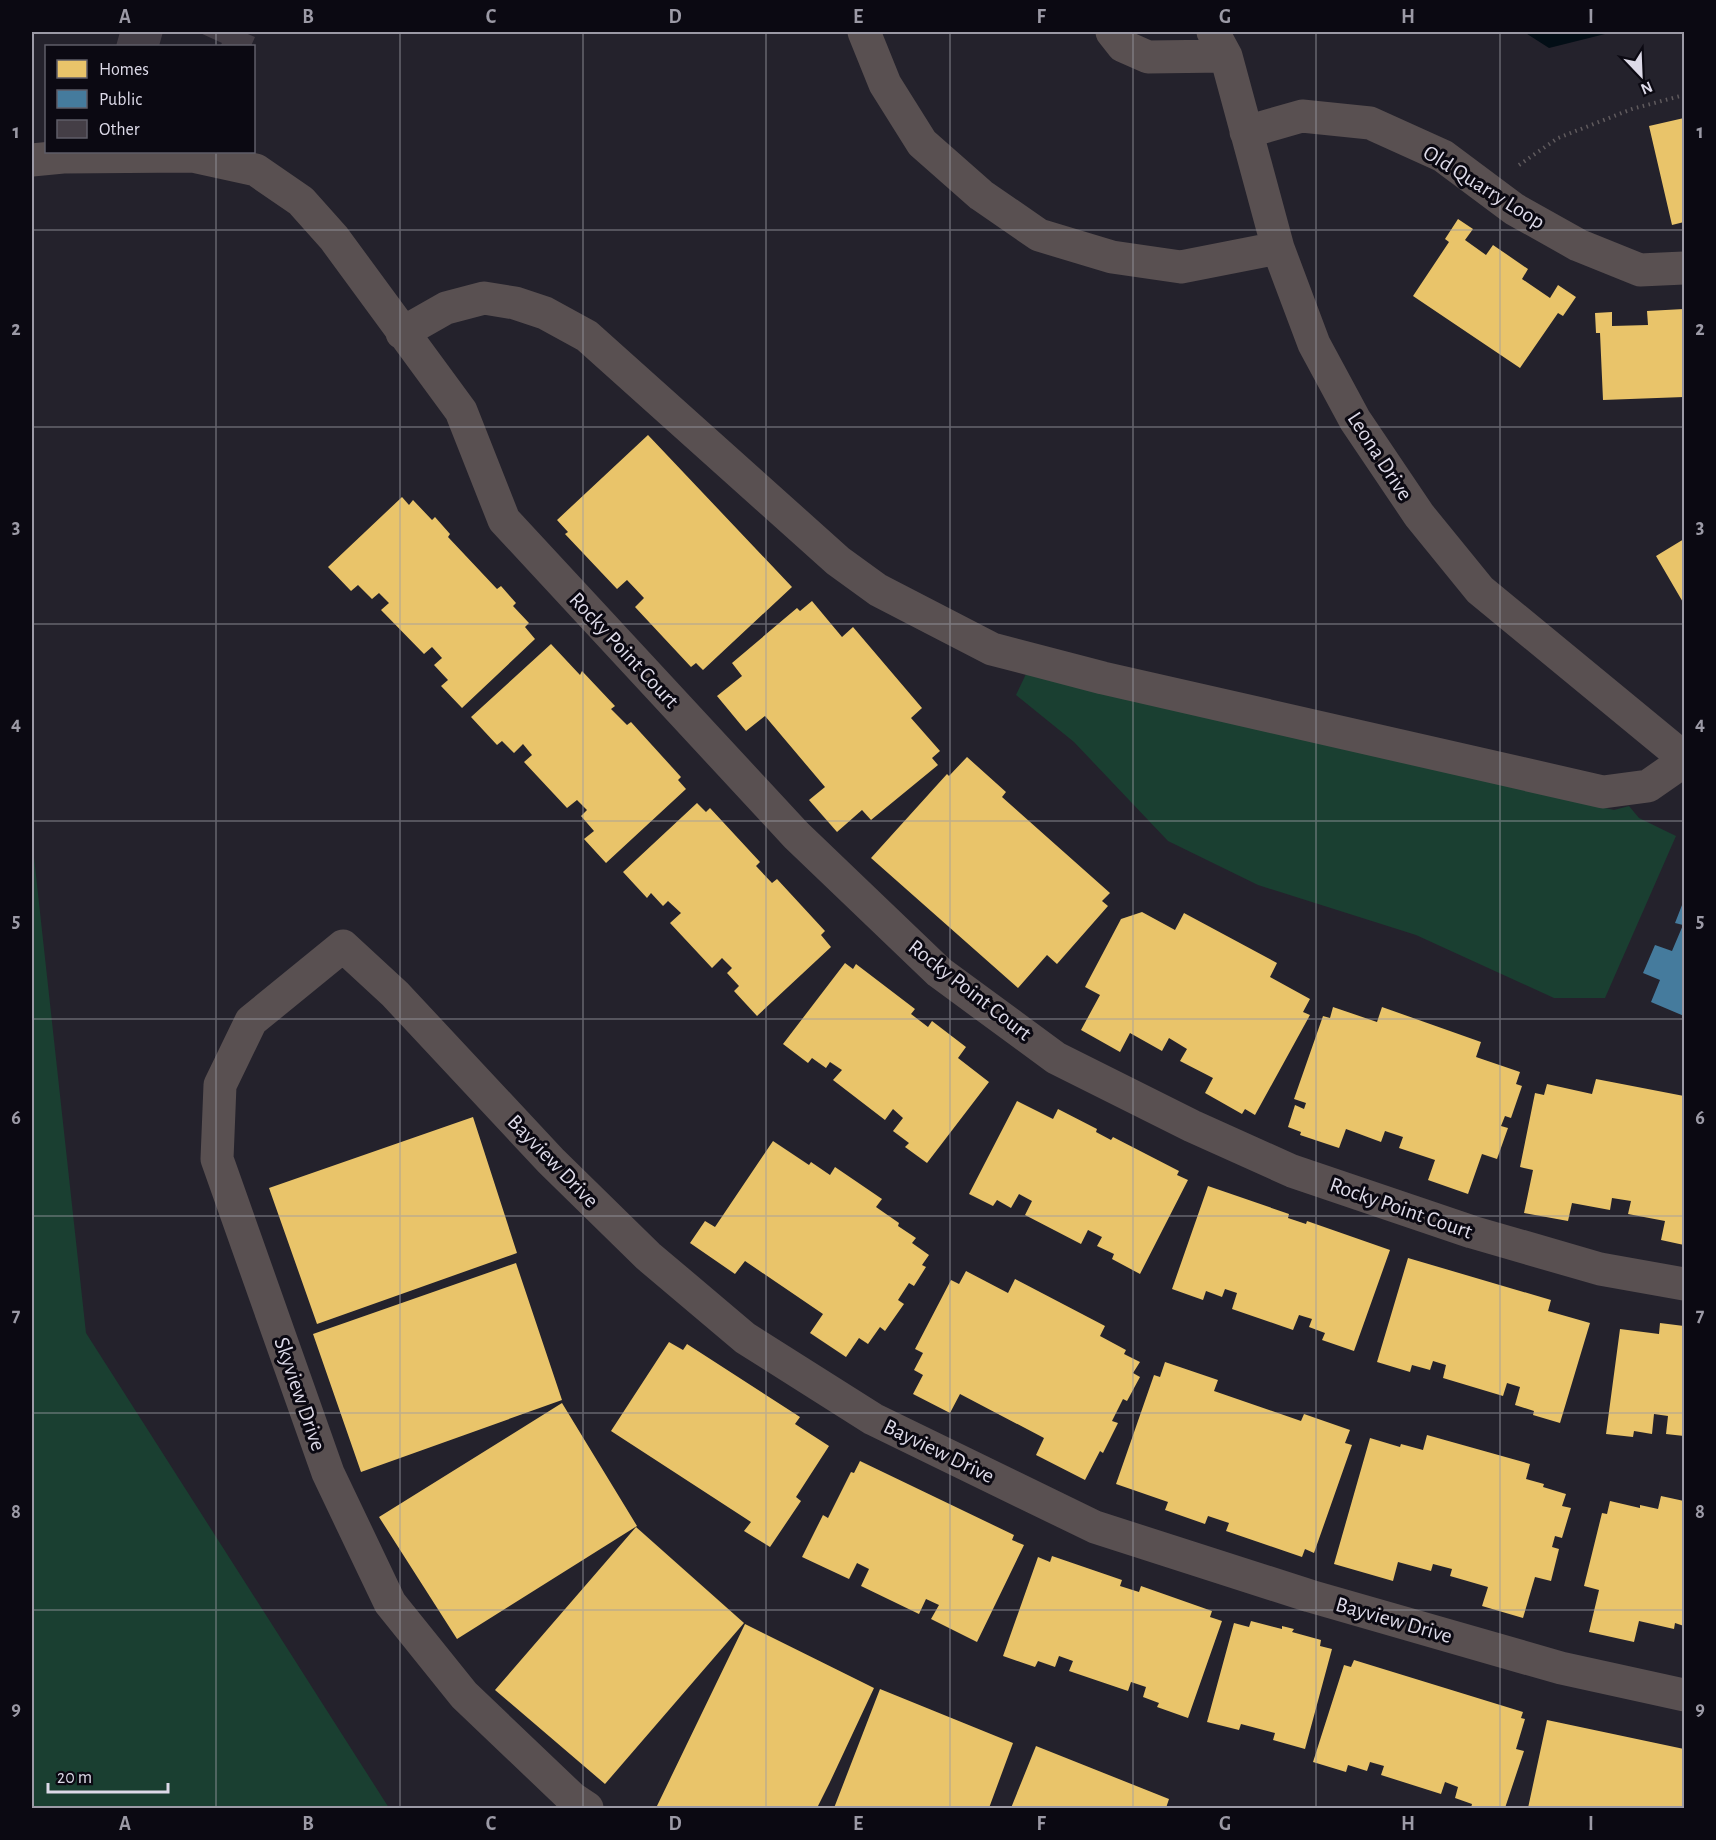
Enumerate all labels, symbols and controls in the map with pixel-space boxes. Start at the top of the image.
text: A [119,7,131,27]
text: B [302,7,314,27]
text: C [486,7,497,27]
text: D [668,7,682,27]
text: E [853,7,863,27]
text: F [1036,7,1046,27]
text: G [1219,7,1231,27]
text: H [1401,7,1415,27]
text: I [1588,7,1594,27]
legend [45,45,255,153]
north arrow [1611,45,1671,105]
text: Homes [99,61,149,79]
text: N [1638,78,1655,97]
text: Public [99,91,142,109]
text: Other [99,121,140,139]
text: 1 [12,122,20,142]
text: 1 [1696,122,1704,142]
street label: Old Quarry Loop [1419,141,1549,233]
text: 2 [11,319,21,339]
text: 2 [1695,319,1705,339]
street label: Leona Drive [1343,408,1417,504]
text: 3 [12,517,20,537]
text: 3 [1696,517,1704,537]
street label: Rocky Point Court [565,588,683,712]
text: 4 [11,714,21,734]
text: 4 [1695,714,1705,734]
text: 5 [12,911,20,931]
text: 5 [1696,911,1704,931]
street label: Rocky Point Court [904,935,1036,1045]
text: 6 [11,1108,21,1128]
text: 6 [1695,1108,1705,1128]
street label: Bayview Drive [503,1110,603,1212]
street label: Rocky Point Court [1327,1173,1475,1243]
text: 7 [12,1305,21,1325]
text: 7 [1696,1305,1705,1325]
street label: Skyview Drive [270,1334,330,1454]
street label: Bayview Drive [880,1415,998,1487]
text: 8 [11,1502,21,1522]
text: 8 [1695,1502,1705,1522]
street label: Bayview Drive [1333,1593,1455,1647]
text: 9 [11,1699,21,1719]
text: 9 [1695,1699,1705,1719]
scale bar [48,1756,168,1794]
text: 20 m [57,1769,92,1787]
text: A [119,1814,131,1834]
text: B [302,1814,314,1834]
text: C [486,1814,497,1834]
text: D [668,1814,682,1834]
text: E [853,1814,863,1834]
text: F [1036,1814,1046,1834]
text: G [1219,1814,1231,1834]
text: H [1401,1814,1415,1834]
text: I [1588,1814,1594,1834]

